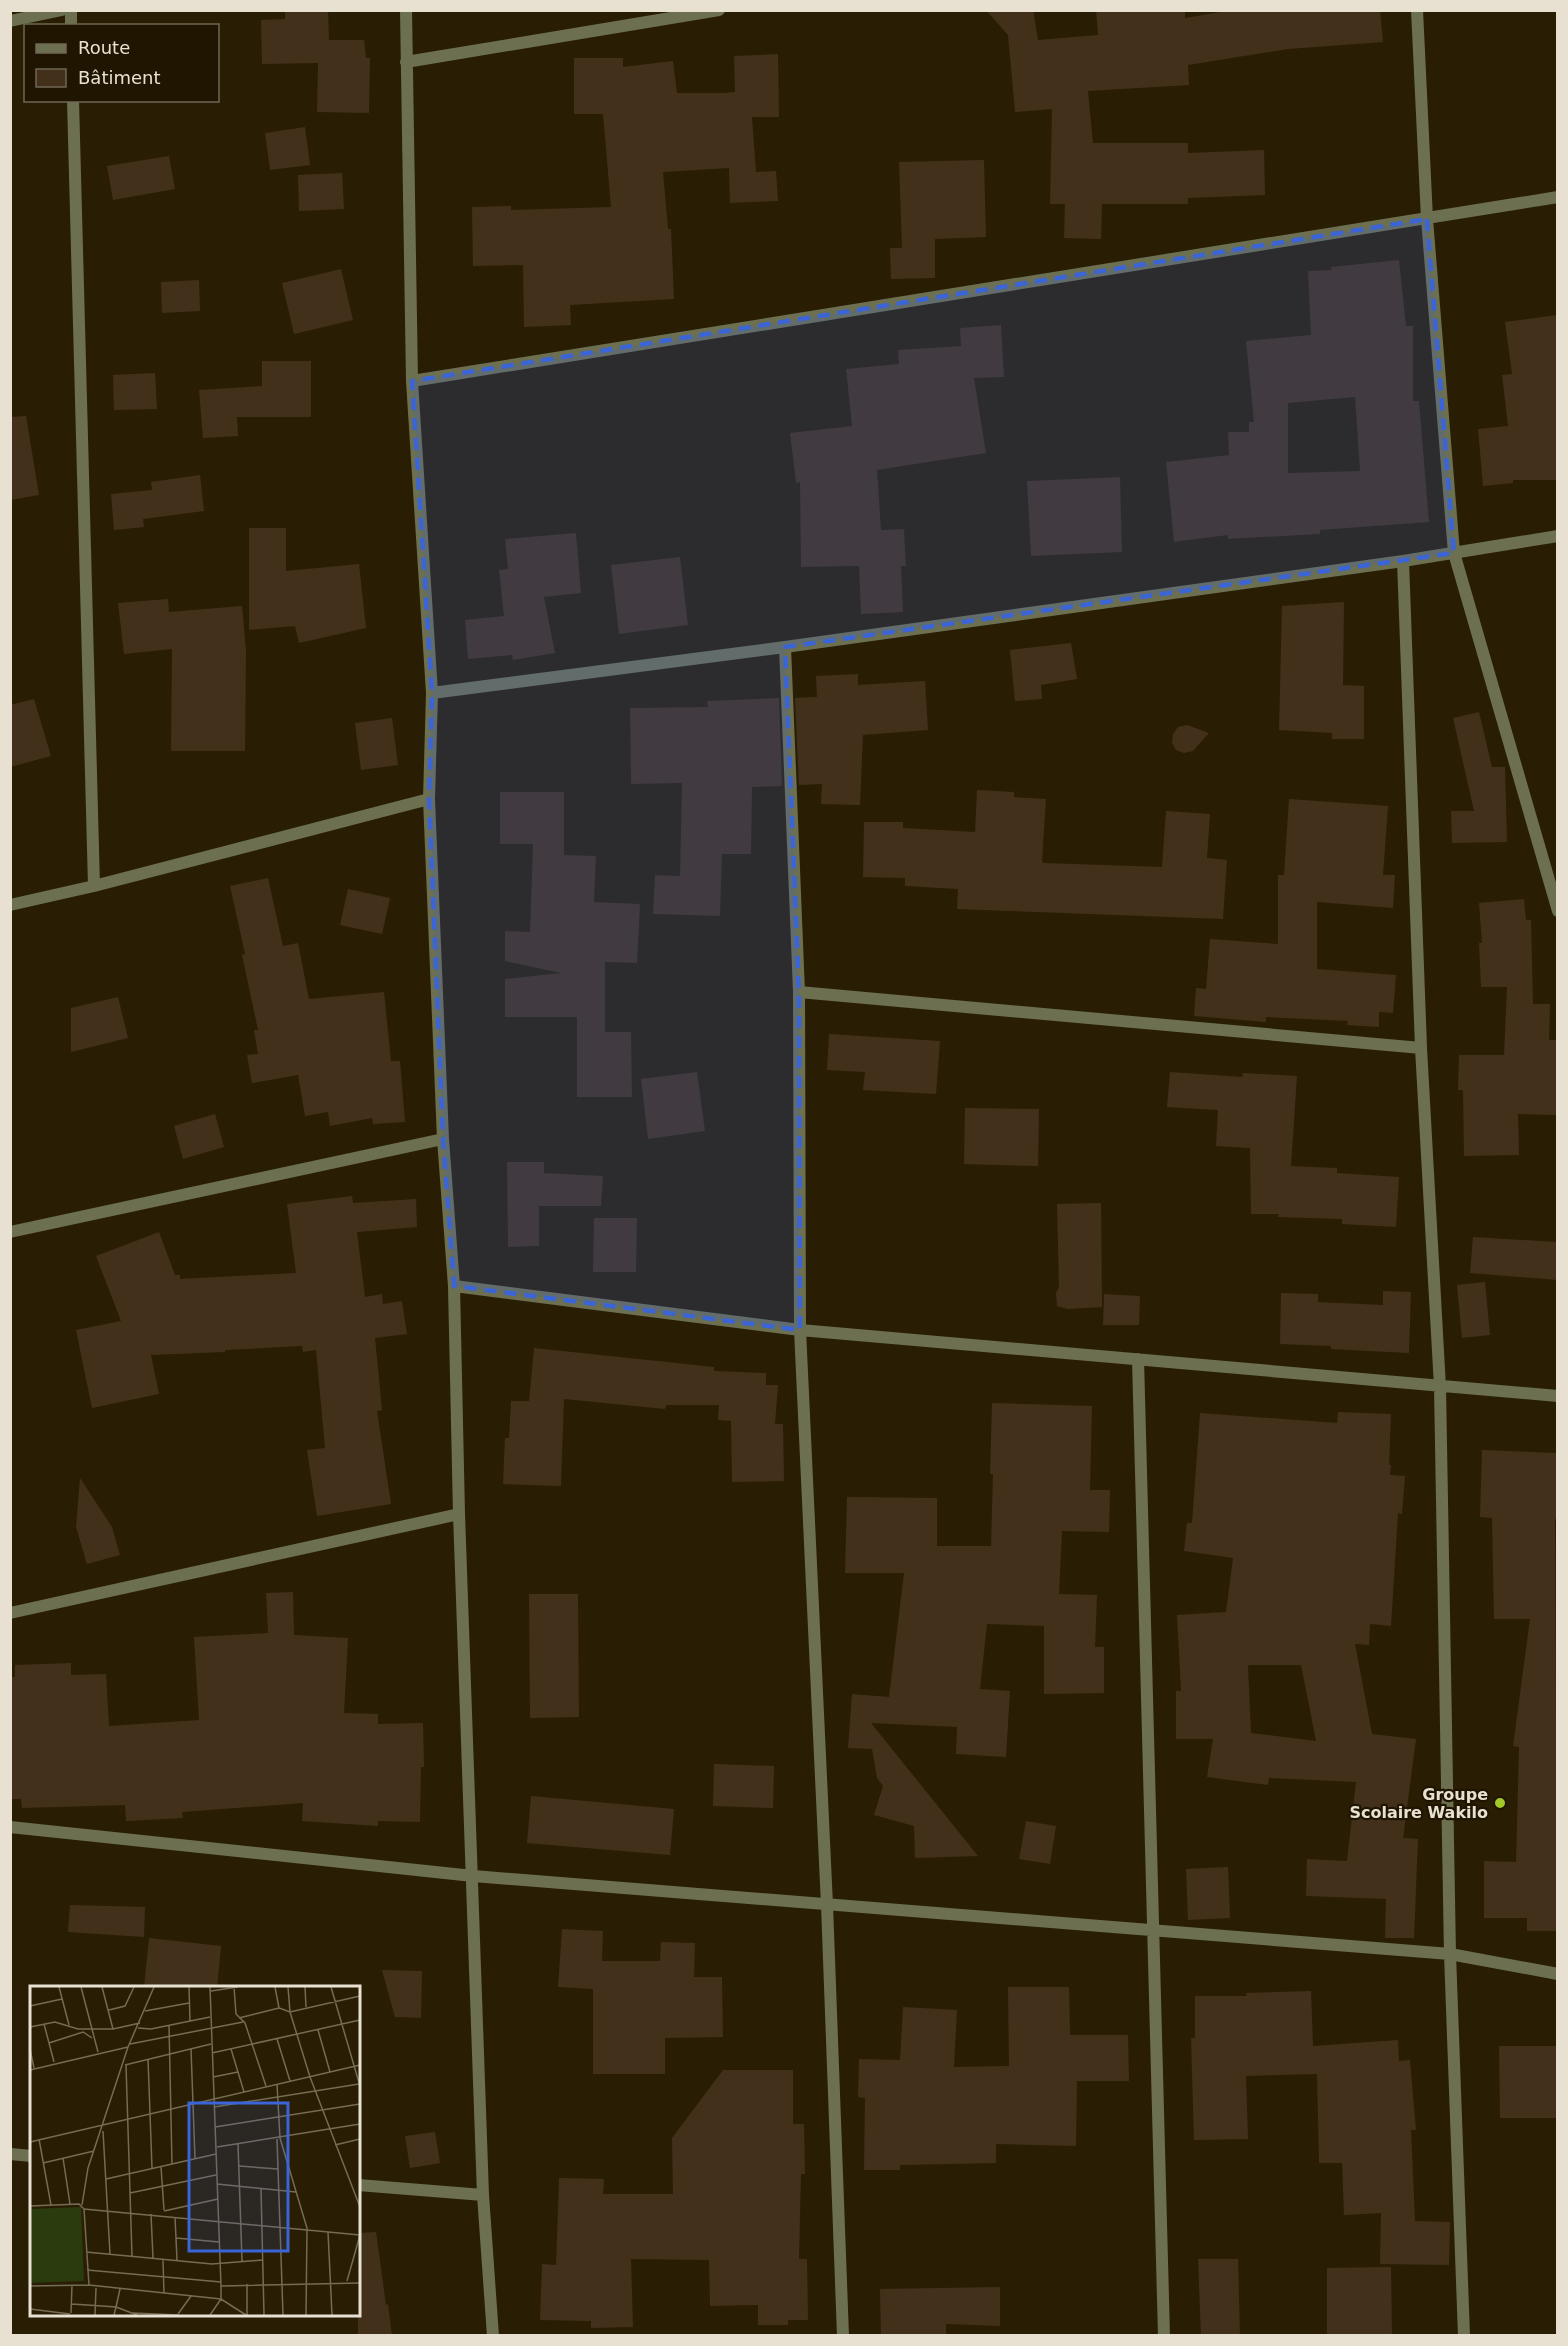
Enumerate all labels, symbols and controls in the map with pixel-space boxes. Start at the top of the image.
legend [24,24,219,102]
text: Route [78,37,130,58]
text: Bâtiment [78,67,161,88]
place label: Groupe Scolaire Wakilo [1349,1785,1488,1822]
marker: Groupe Scolaire Wakilo [1493,1796,1507,1810]
inset map [30,1986,360,2316]

